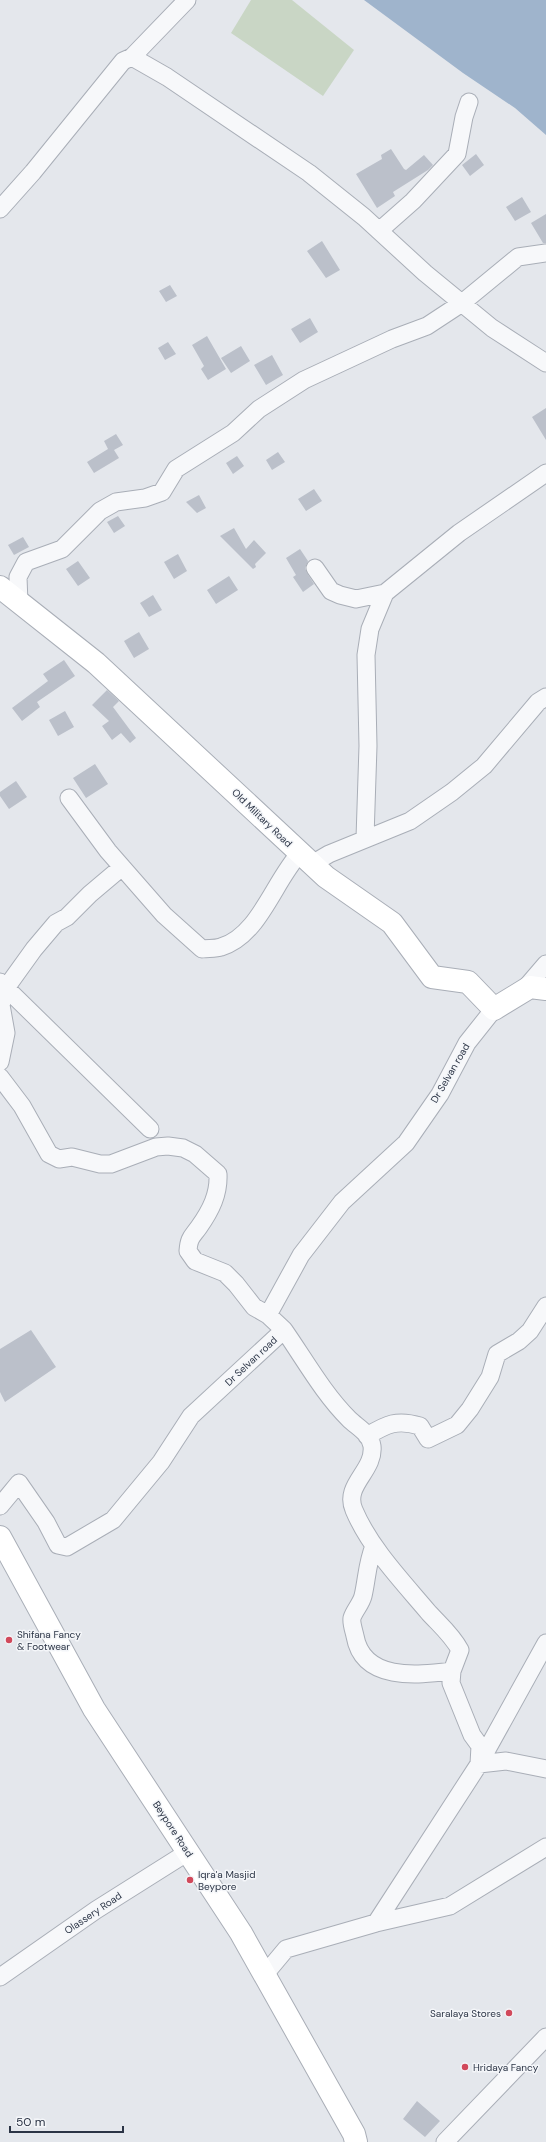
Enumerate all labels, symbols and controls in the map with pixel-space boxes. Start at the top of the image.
street label: Old Military Road [229,786,295,850]
street label: Dr Selvan road [428,1041,472,1105]
street label: Dr Selvan road [222,1333,280,1389]
place label: Shifana Fancy & Footwear [17,1628,81,1653]
marker: Shifana Fancy & Footwear [4,1635,14,1645]
street label: Beypore Road [150,1798,196,1860]
place label: Iqra'a Masjid Beypore [198,1868,255,1893]
marker: Iqra'a Masjid Beypore [185,1875,195,1885]
street label: Olassery Road [62,1889,124,1937]
place label: Saralaya Stores [430,2007,501,2020]
marker: Saralaya Stores [504,2008,514,2018]
place label: Hridaya Fancy [473,2061,539,2074]
marker: Hridaya Fancy [460,2062,470,2072]
scale bar [10,2108,123,2134]
text: 50 m [16,2114,45,2130]

